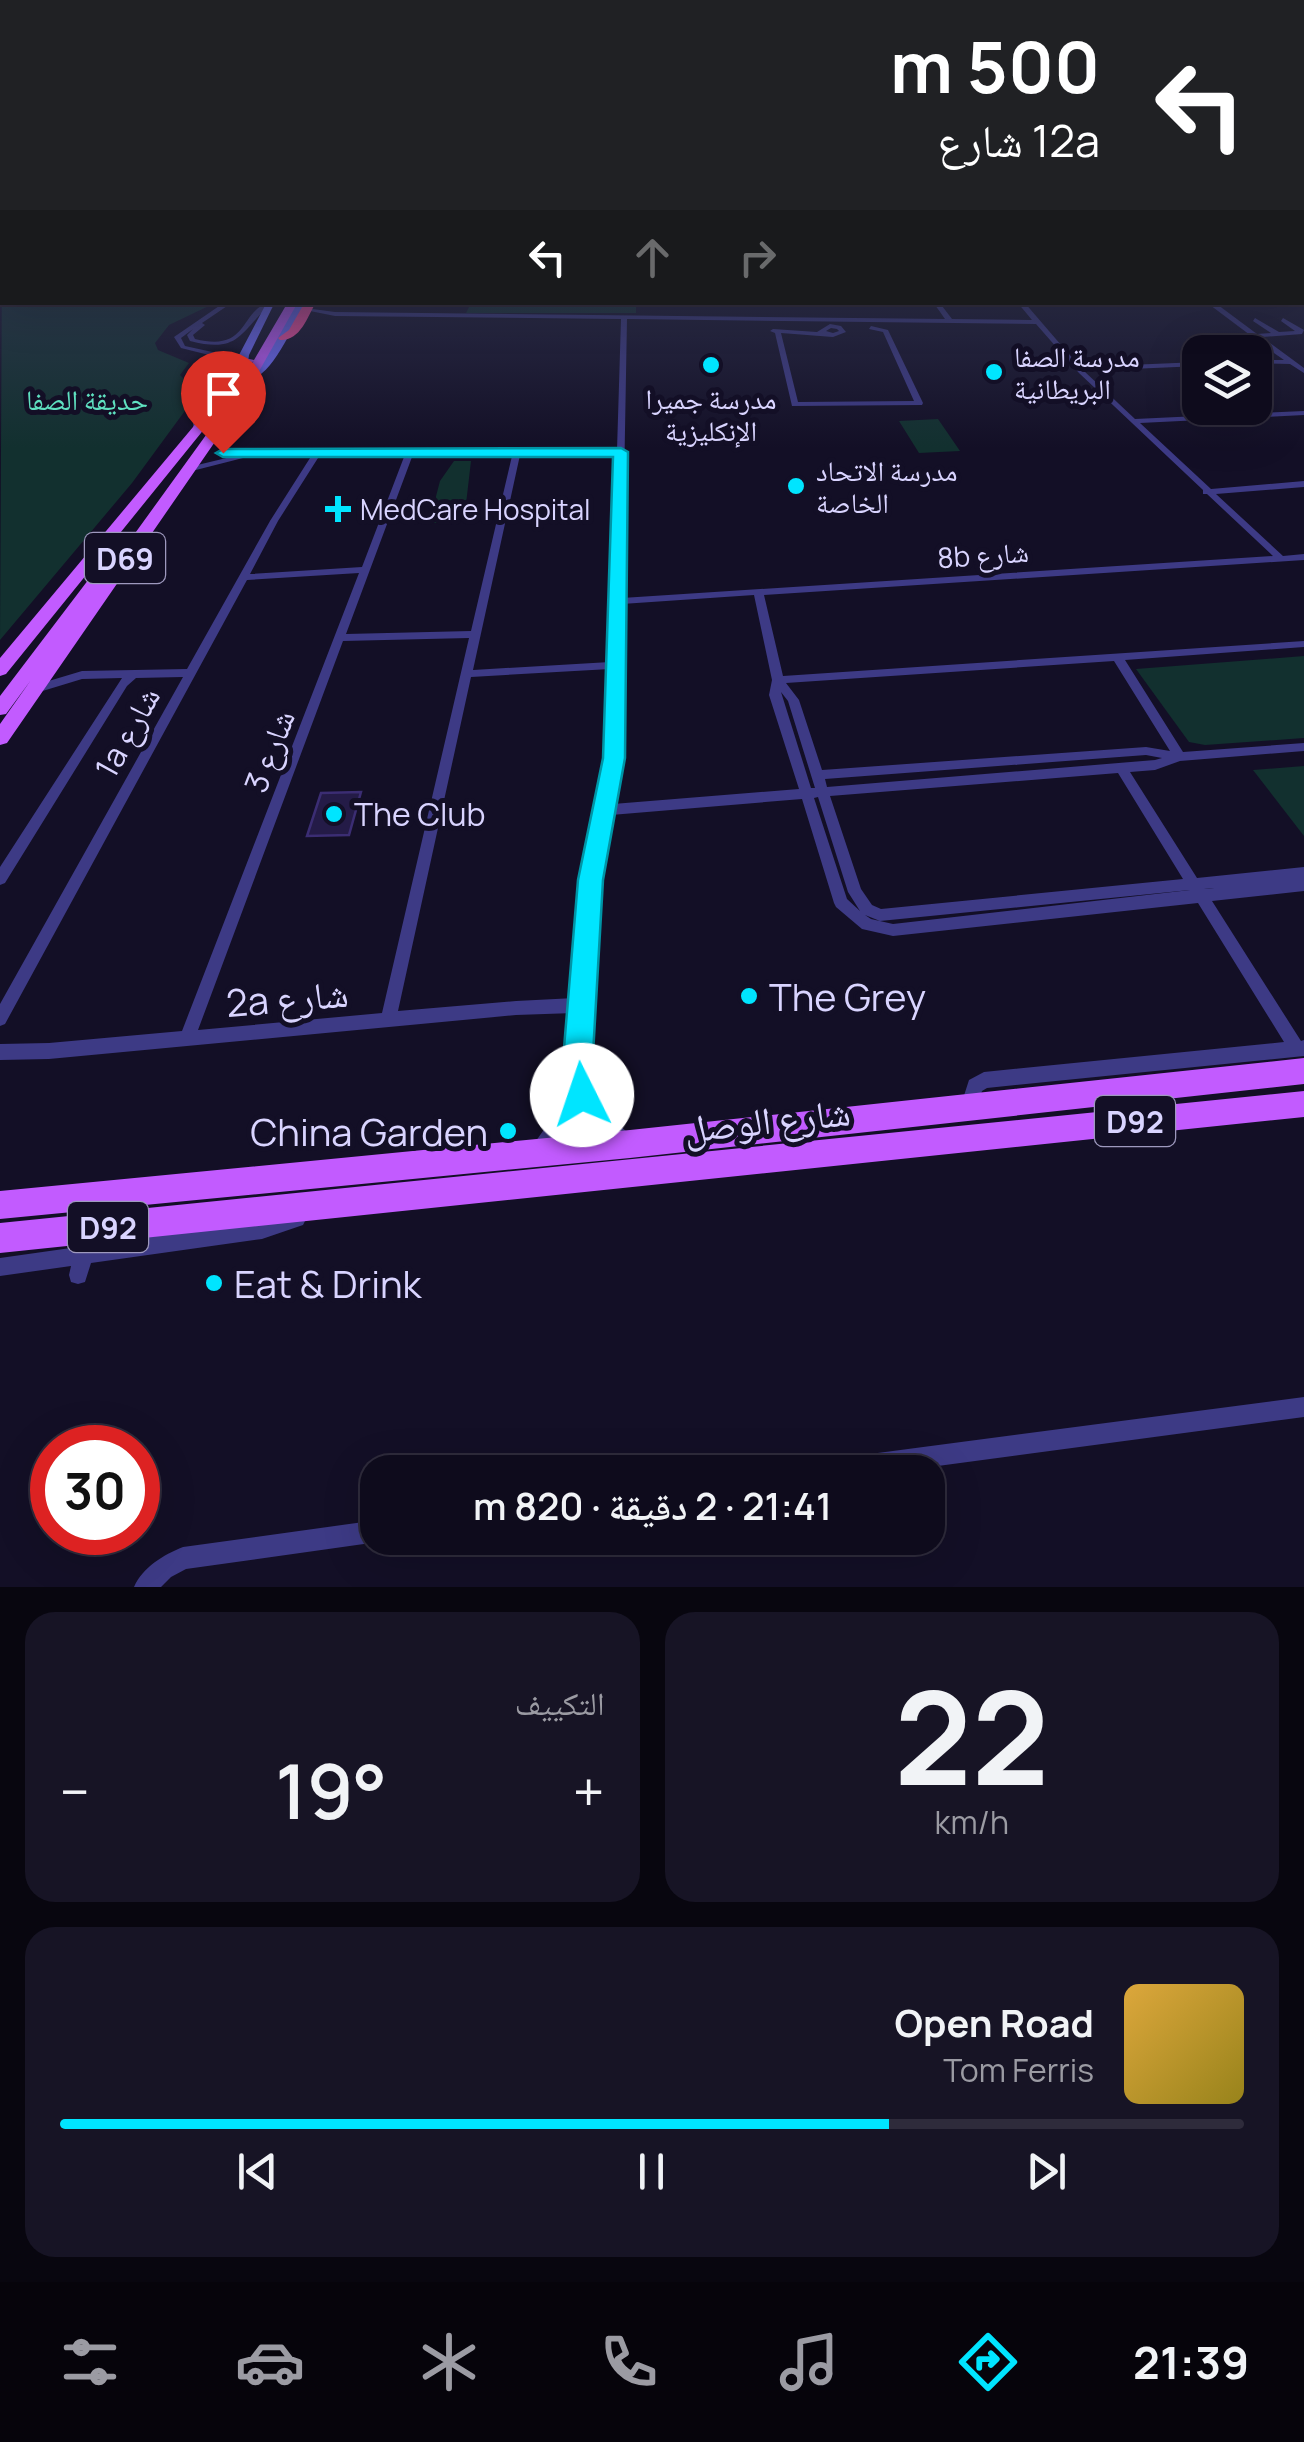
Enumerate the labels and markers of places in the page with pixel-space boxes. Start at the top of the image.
place label: مدرسة الصفا البريطانية [1014,337,1140,407]
pin [181,351,266,454]
marker: مدرسة جميرا الإنكليزية [700,354,722,376]
marker: مدرسة الصفا البريطانية [983,361,1005,383]
place label: مدرسة جميرا الإنكليزية [646,379,776,449]
place label: مدرسة الاتحاد الخاصة [816,451,958,521]
marker: مدرسة الاتحاد الخاصة [785,475,807,497]
place label: MedCare Hospital [360,490,591,528]
marker: MedCare Hospital [325,496,351,522]
place label: The Club [354,792,486,836]
marker: The Club [323,803,345,825]
place label: The Grey [769,970,926,1022]
marker: The Grey [738,985,760,1007]
place label: China Garden [250,1105,488,1157]
marker: China Garden [497,1120,519,1142]
place label: Eat & Drink [234,1257,423,1309]
marker: Eat & Drink [203,1272,225,1294]

